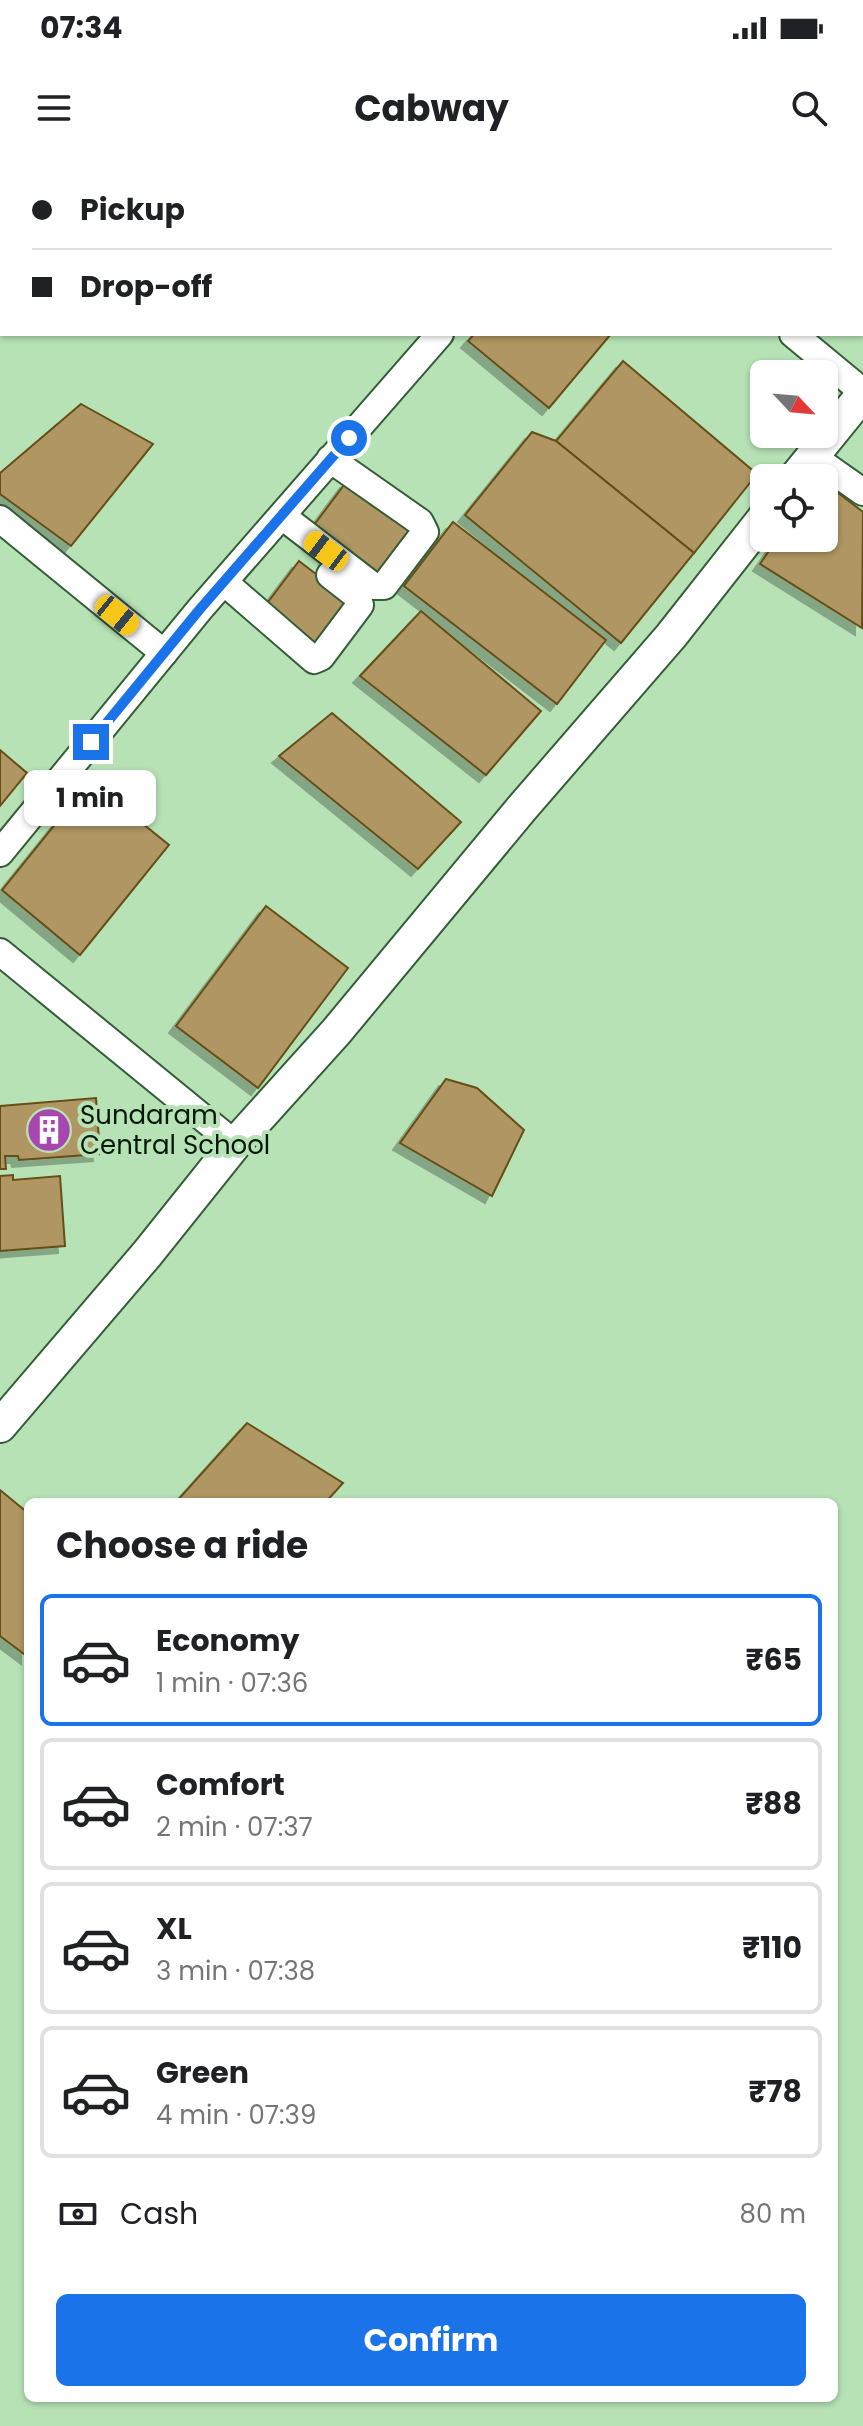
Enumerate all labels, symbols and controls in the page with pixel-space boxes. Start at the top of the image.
text: 07:34 [40,6,123,49]
text: Cabway [354,83,509,134]
icon: menu [32,86,76,130]
icon: search [787,86,831,130]
text: Pickup [80,188,185,231]
text: Drop-off [80,265,212,308]
north arrow [750,360,838,448]
map controls [750,360,838,552]
route start [331,420,367,456]
button: locate [750,464,838,552]
car [300,527,352,575]
car [91,591,143,639]
route end [73,724,109,760]
callout: 1 min [25,770,157,826]
text: 1 min [56,780,124,816]
place label: Sundaram Central School [80,1097,270,1163]
building icon: Sundaram Central School [25,1106,73,1154]
text: Choose a ride [56,1520,308,1571]
text: Economy [156,1619,300,1662]
icon: car [60,1624,132,1696]
text: ₹65 [745,1638,802,1681]
text: 1 min · 07:36 [156,1665,308,1701]
text: Comfort [156,1763,285,1806]
icon: car [60,1768,132,1840]
text: ₹88 [745,1782,802,1825]
text: 2 min · 07:37 [156,1809,313,1845]
text: XL [156,1907,192,1950]
icon: car [60,1912,132,1984]
text: ₹110 [742,1926,802,1969]
text: 3 min · 07:38 [156,1953,315,1989]
text: Green [156,2051,249,2094]
icon: car [60,2056,132,2128]
text: ₹78 [749,2070,802,2113]
text: 4 min · 07:39 [156,2097,316,2133]
icon: cash [56,2192,100,2236]
text: Cash [120,2192,198,2235]
text: 80 m [740,2196,806,2232]
button: Confirm [56,2294,806,2386]

